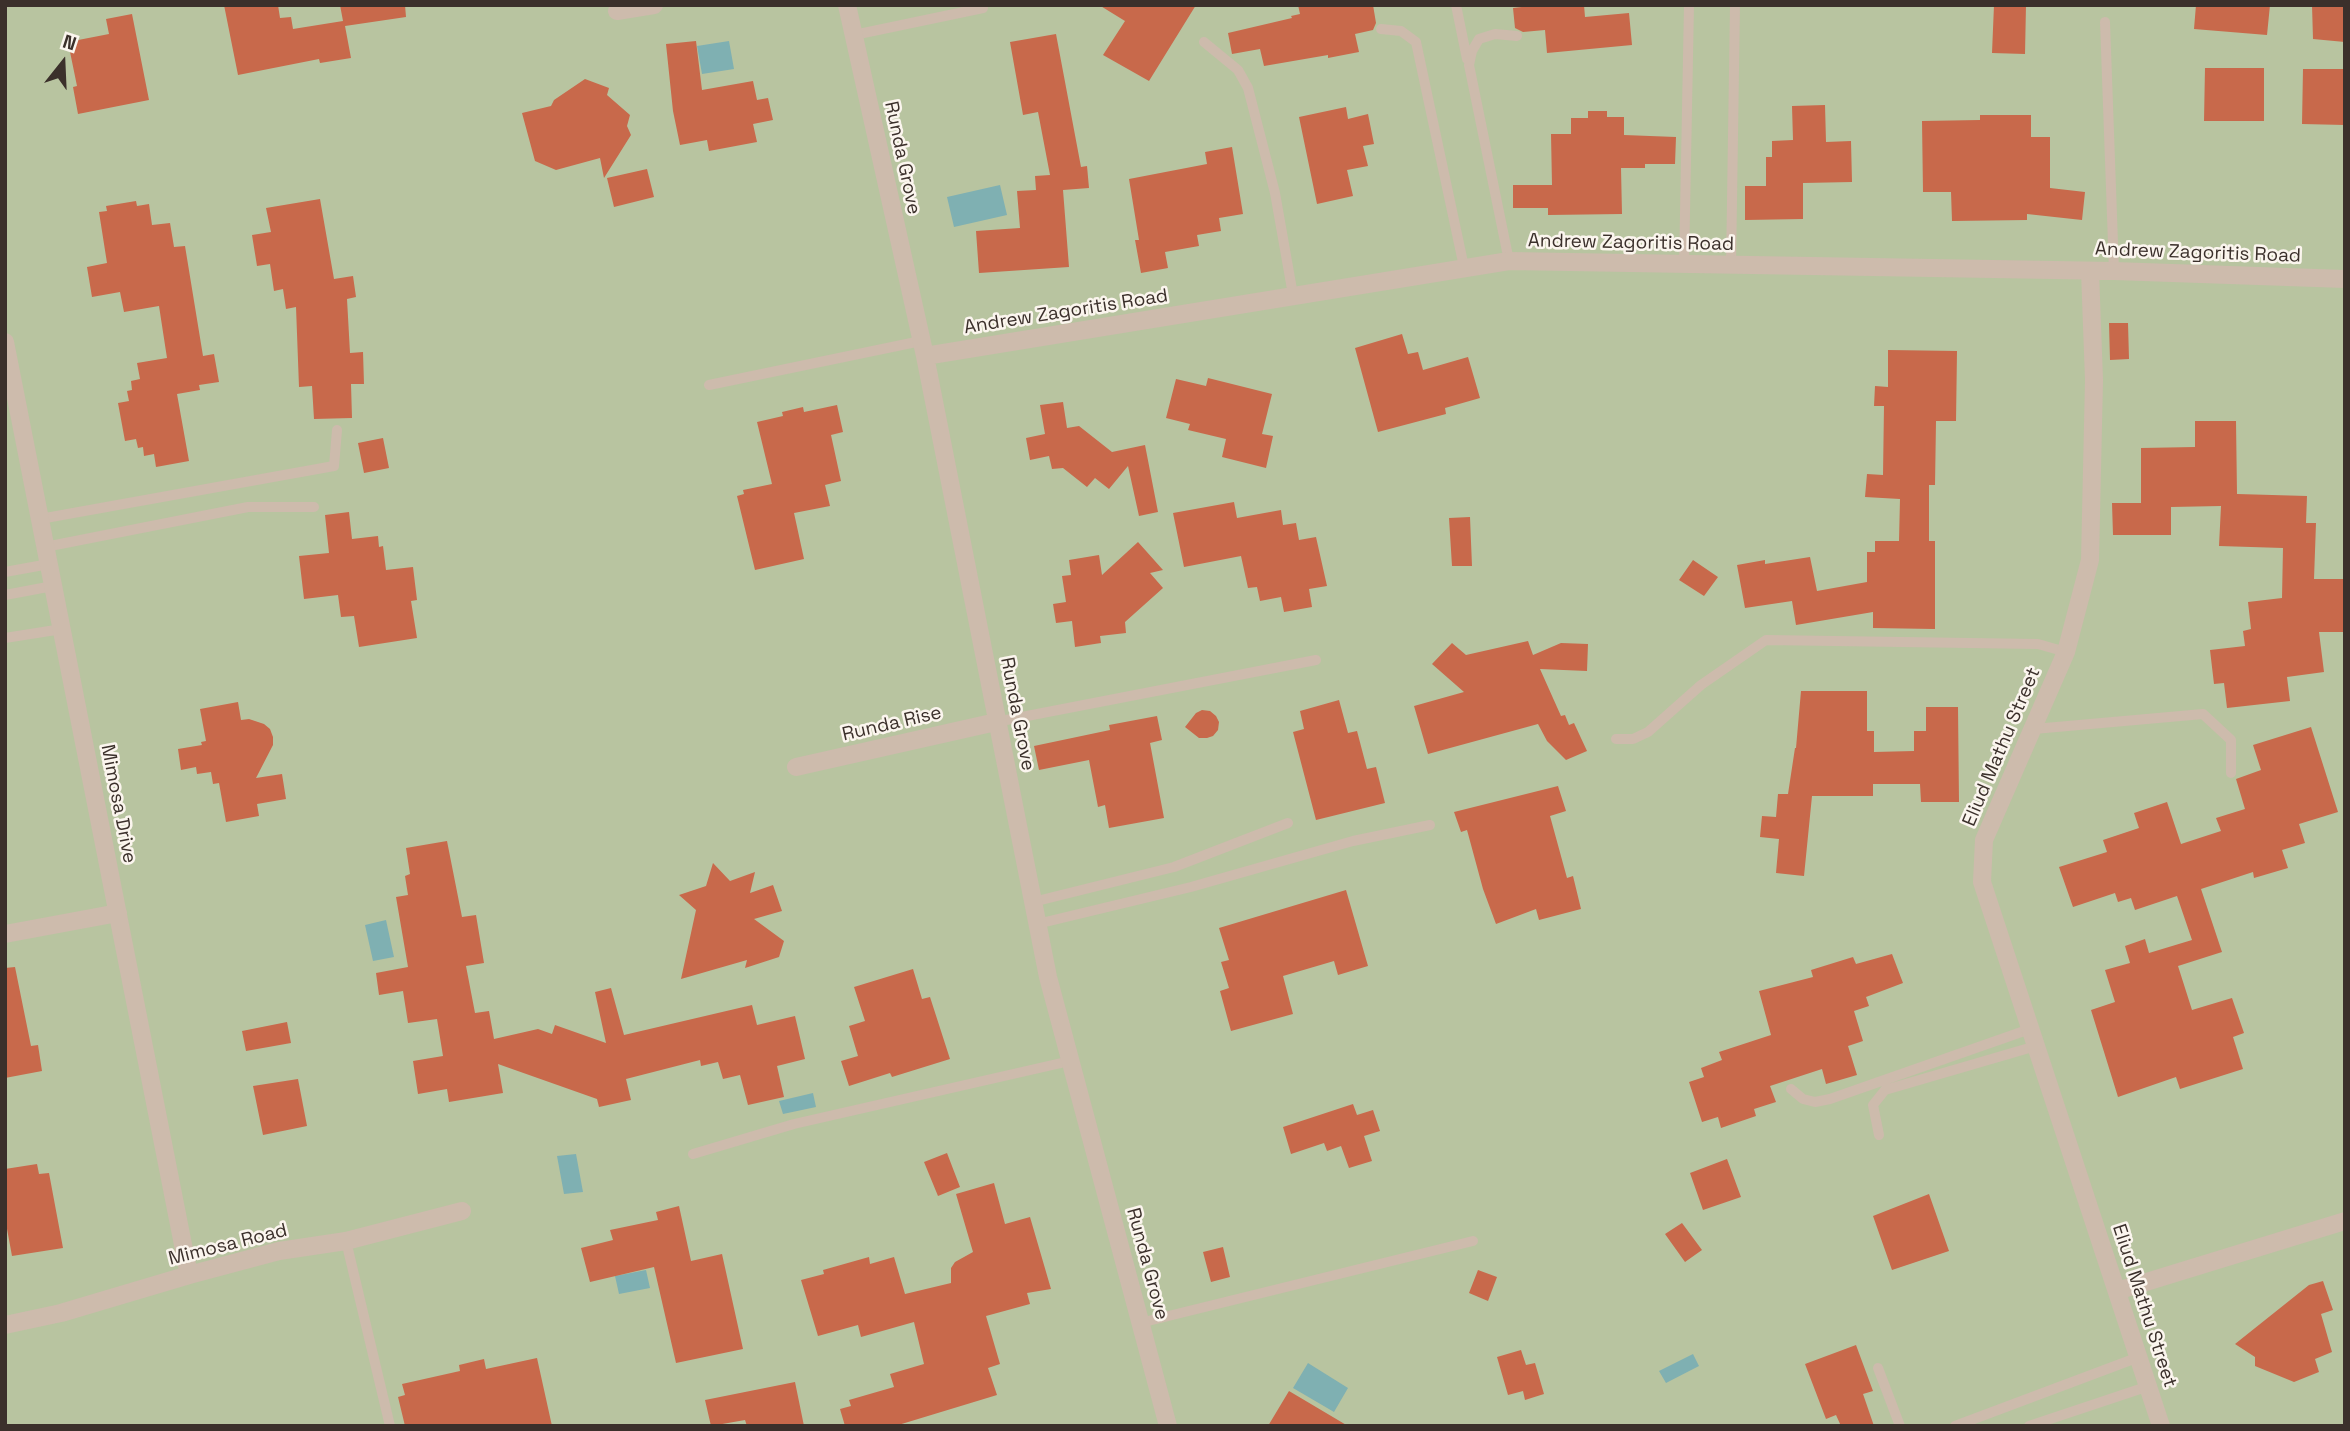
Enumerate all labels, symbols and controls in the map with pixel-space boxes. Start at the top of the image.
north arrow [28,28,98,98]
text: N [60,29,80,56]
street label: Runda Grove [879,99,925,217]
street label: Andrew Zagoritis Road [1528,230,1734,256]
street label: Andrew Zagoritis Road [2095,238,2301,268]
street label: Andrew Zagoritis Road [962,285,1170,339]
street label: Runda Grove [995,655,1039,773]
street label: Eliud Mathu Street [1958,664,2046,830]
street label: Runda Rise [840,702,944,746]
street label: Mimosa Drive [95,743,141,865]
street label: Runda Grove [1121,1205,1173,1323]
street label: Mimosa Road [166,1219,290,1271]
street label: Eliud Mathu Street [2107,1221,2181,1391]

